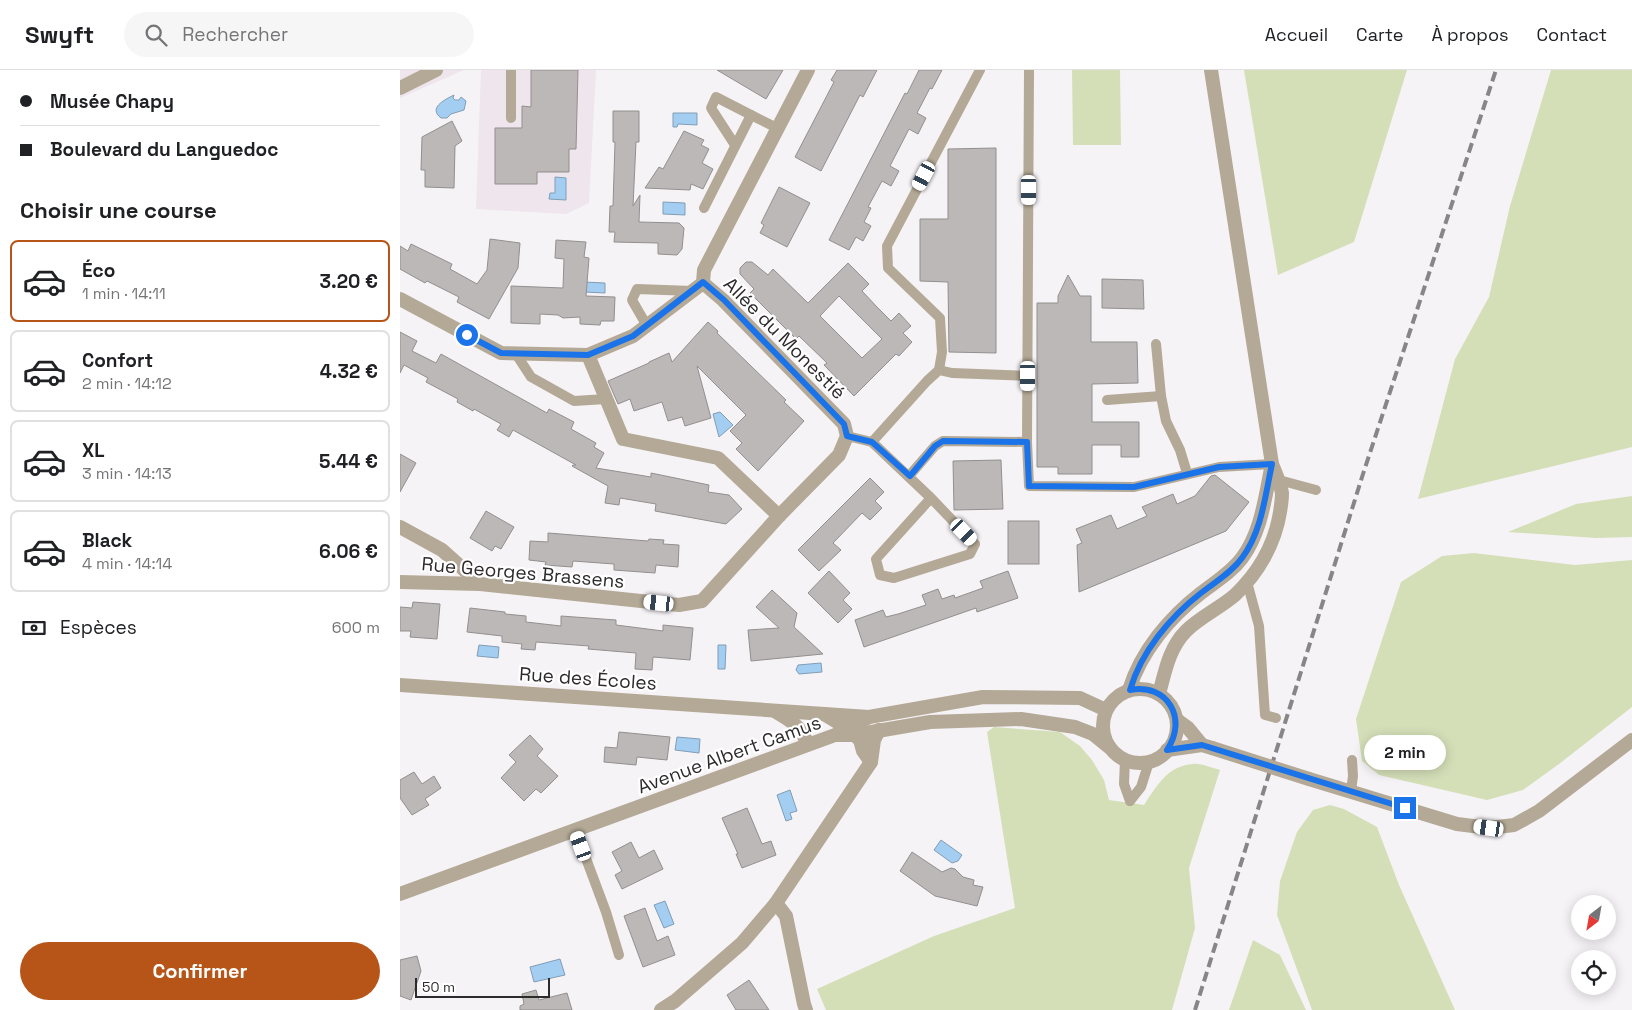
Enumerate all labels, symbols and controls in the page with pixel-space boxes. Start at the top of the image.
search box [124,12,474,57]
text: Swyft [25,19,94,50]
icon: search [142,21,170,49]
text: Rechercher [182,22,288,47]
text: Accueil [1265,23,1328,46]
text: Carte [1356,23,1403,46]
text: À propos [1431,23,1509,46]
text: Contact [1537,23,1607,46]
text: Musée Chapy [50,89,174,114]
text: Boulevard du Languedoc [50,137,278,162]
car [910,159,937,193]
car [1021,175,1036,205]
text: Choisir une course [20,196,217,224]
text: Éco [82,258,115,283]
icon: car [22,259,67,304]
text: 3.20 € [319,269,378,294]
street label: Allée du Monestié [718,272,851,405]
text: 1 min · 14:11 [82,283,166,304]
route start [456,324,478,346]
text: Confort [82,348,153,373]
icon: car [22,349,67,394]
text: 4.32 € [320,359,378,384]
car [1020,361,1035,391]
text: 2 min · 14:12 [82,373,172,394]
text: XL [82,438,105,463]
icon: car [22,439,67,484]
text: 5.44 € [319,449,378,474]
text: 3 min · 14:13 [82,463,172,484]
car [948,516,979,548]
text: Black [82,528,132,553]
icon: car [22,529,67,574]
text: 6.06 € [319,539,378,564]
street label: Rue Georges Brassens [420,551,625,594]
text: 4 min · 14:14 [82,553,172,574]
car [643,594,674,612]
icon: cash [20,614,48,642]
text: Espèces [60,615,137,640]
text: 600 m [332,617,380,638]
street label: Rue des Écoles [518,661,658,696]
street label: Avenue Albert Camus [634,710,824,799]
callout: 2 min [1364,736,1446,770]
text: 2 min [1384,742,1426,763]
route end [1394,797,1416,819]
car [1473,818,1504,838]
car [568,829,593,863]
north arrow [1571,895,1616,940]
map controls [1571,895,1616,995]
button: Confirmer [20,942,380,1000]
button: locate [1571,950,1616,995]
scale bar [415,975,550,998]
text: 50 m [422,978,455,996]

